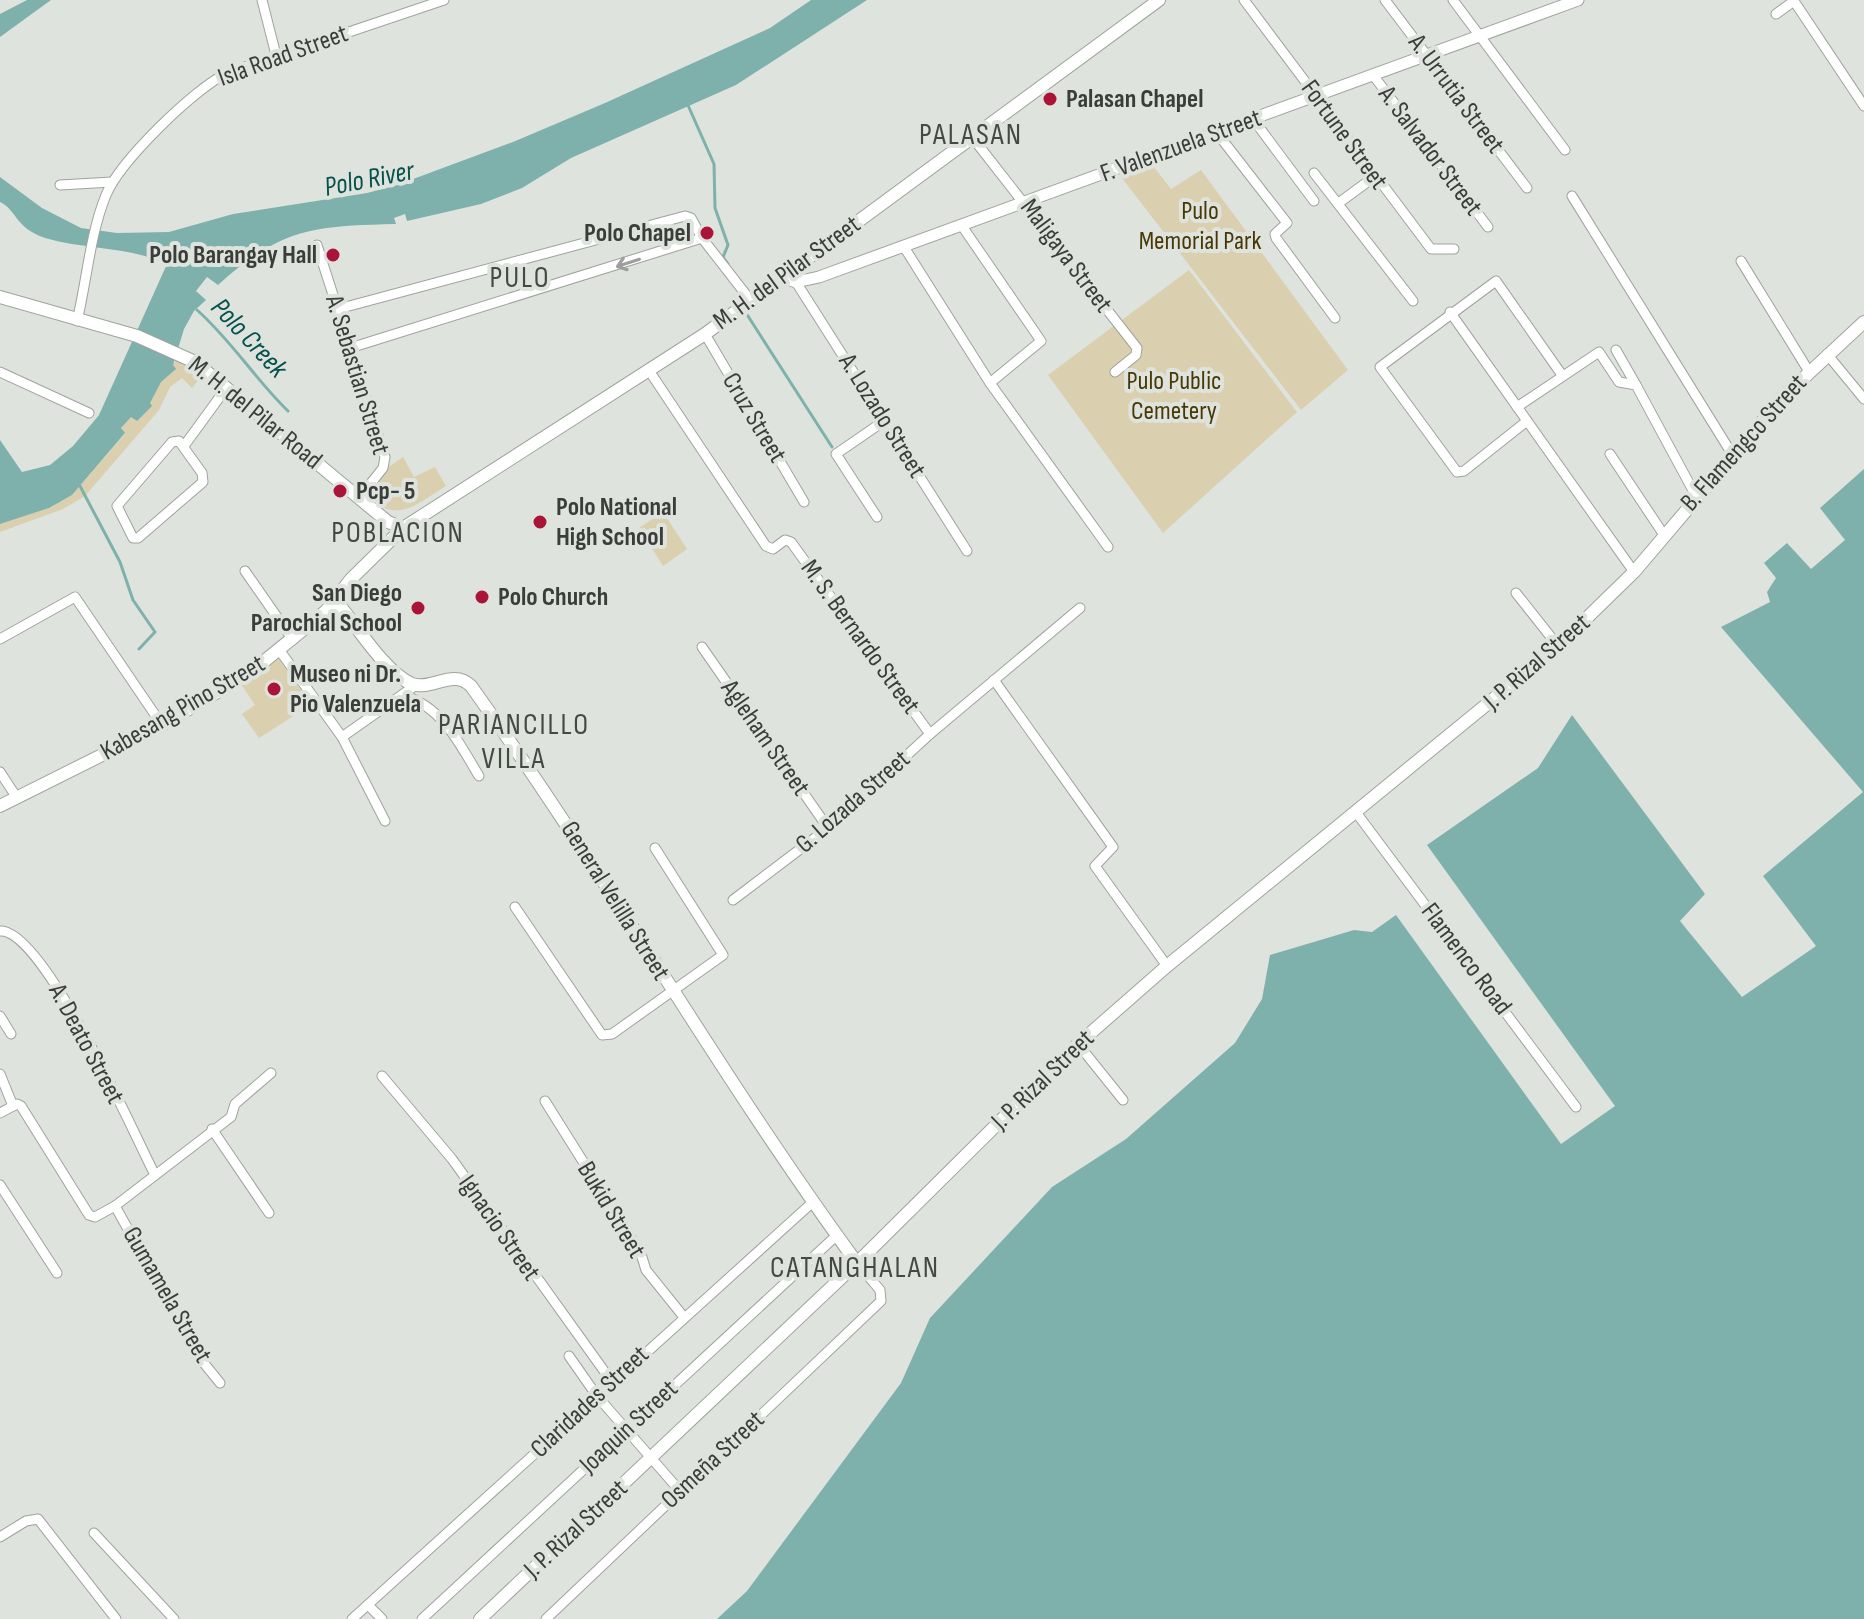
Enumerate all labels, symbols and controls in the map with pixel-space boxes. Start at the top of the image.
street label: Isla Road Street [214,18,352,94]
street label: A. Urrutia Street [1401,28,1511,160]
street label: Fortune Street [1294,74,1394,196]
street label: A. Salvador Street [1371,79,1489,222]
place label: Palasan Chapel [1066,84,1203,115]
marker: Palasan Chapel [1041,90,1059,108]
street label: F. Valenzuela Street [1096,103,1266,189]
district label: PALASAN [919,117,1023,153]
water label: Polo River [321,154,418,204]
street label: Maligaya Street [1013,193,1119,319]
park label: Pulo Memorial Park [1139,196,1261,257]
street label: M. H. del Pilar Street [707,209,867,337]
place label: Polo Chapel [584,218,691,249]
marker: Polo Chapel [698,224,716,242]
place label: Polo Barangay Hall [149,240,317,271]
marker: Polo Barangay Hall [324,246,342,264]
one-way arrow [615,256,640,271]
district label: PULO [490,260,550,296]
water label: Polo Creek [204,291,295,386]
street label: A. Sebastian Street [318,291,396,458]
street label: A. Lozado Street [831,347,932,484]
street label: M. H. del Pilar Road [182,350,328,476]
park label: Pulo Public Cemetery [1127,366,1221,427]
street label: Cruz Street [715,368,793,469]
street label: B. Flamengco Street [1674,368,1814,518]
place label: Pcp- 5 [356,476,415,507]
marker: Pcp- 5 [331,482,349,500]
place label: Polo National High School [556,492,677,553]
marker: Polo National High School [531,513,549,531]
district label: POBLACION [331,515,465,551]
street label: M. S. Bernardo Street [794,554,926,720]
place label: San Diego Parochial School [251,578,402,639]
place label: Polo Church [498,582,608,613]
marker: Polo Church [473,588,491,606]
marker: San Diego Parochial School [409,599,427,617]
street label: J. P. Rizal Street [1477,607,1596,717]
street label: Kabesang Pino Street [95,648,271,768]
place label: Museo ni Dr. Pio Valenzuela [290,659,421,720]
street label: Agleham Street [713,673,816,802]
marker: Museo ni Dr. Pio Valenzuela [265,680,283,698]
district label: PARIANCILLO VILLA [438,707,590,777]
street label: G. Lozada Street [790,744,916,860]
street label: General Velilla Street [554,816,676,986]
street label: Flamenco Road [1414,897,1518,1021]
street label: A. Deato Street [41,978,130,1109]
street label: J. P. Rizal Street [985,1024,1101,1137]
street label: Bukid Street [570,1156,652,1264]
street label: Ignacio Street [451,1169,547,1287]
street label: Gumamela Street [116,1222,218,1368]
district label: CATANGHALAN [770,1250,940,1286]
street label: Claridades Street [524,1339,656,1465]
street label: Joaquin Street [573,1374,685,1481]
street label: Osmeña Street [655,1404,771,1515]
street label: J. P. Rizal Street [517,1473,634,1585]

